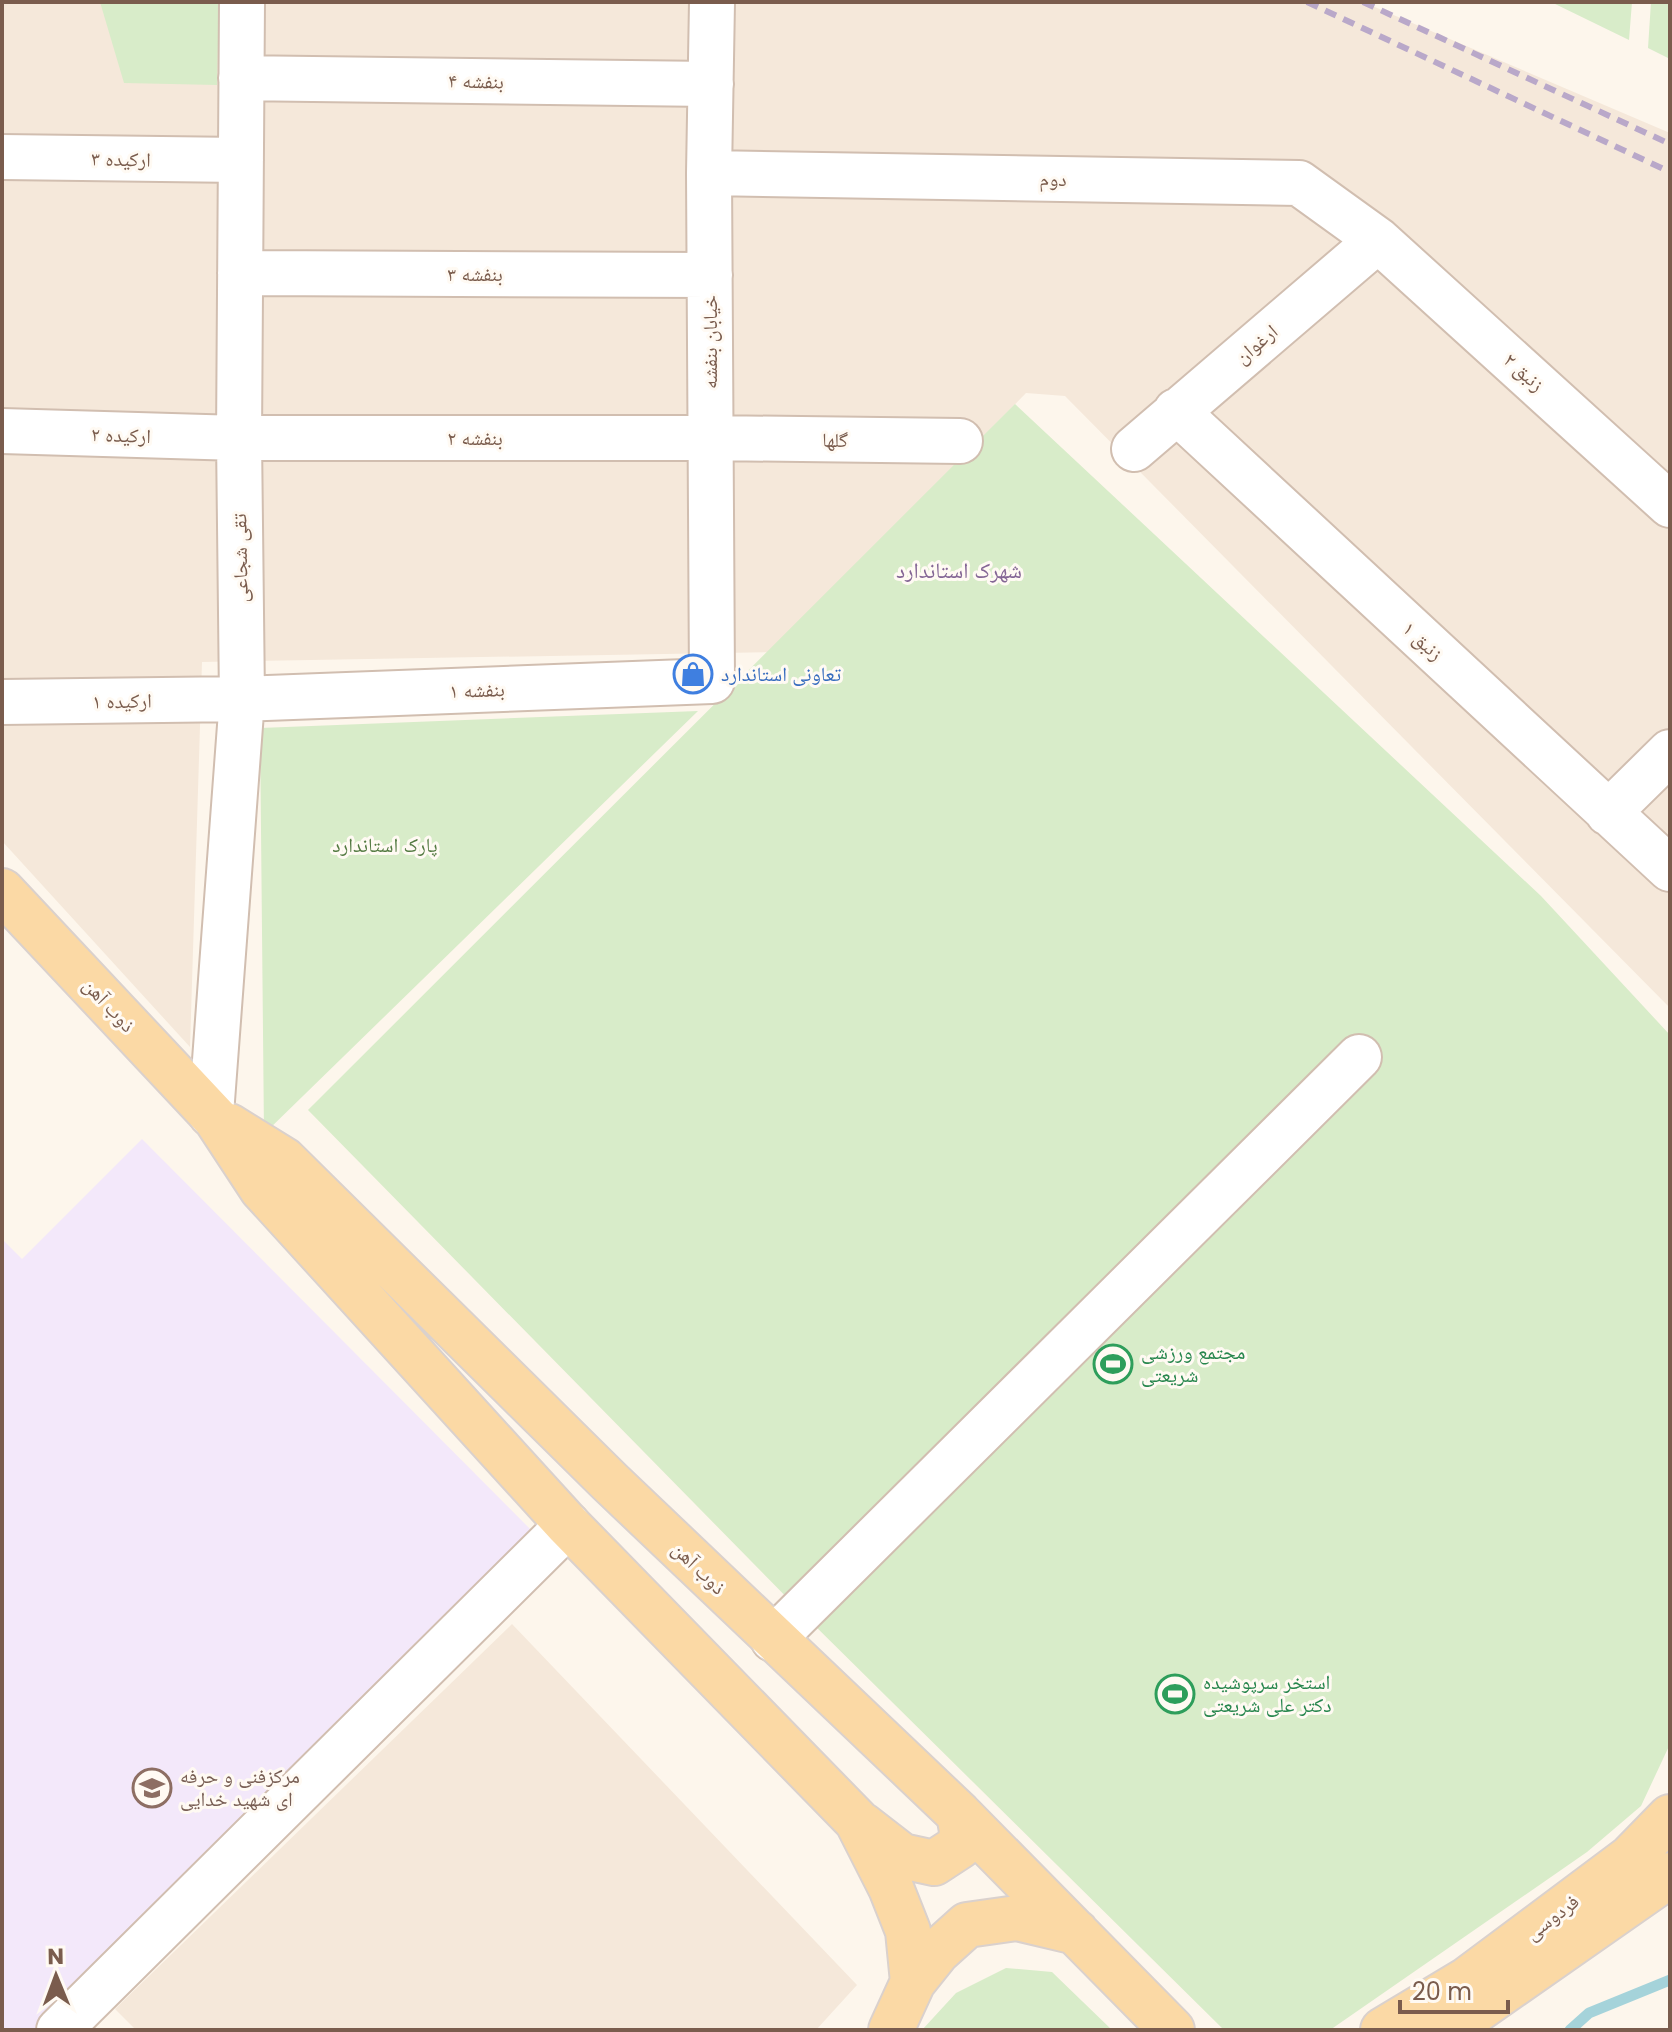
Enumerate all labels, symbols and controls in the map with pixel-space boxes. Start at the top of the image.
street label: بنفشه ۴ [448,67,504,95]
street label: ارکیده ۳ [91,144,151,174]
street label: دوم [1039,165,1067,193]
street label: بنفشه ۳ [447,260,503,288]
street label: خیابان بنفشه [696,295,724,389]
street label: ارغوان [1228,318,1284,370]
street label: زنبق ۲ [1497,346,1551,398]
street label: ارکیده ۲ [91,420,151,450]
street label: بنفشه ۲ [447,424,503,452]
street label: گلها [822,426,848,454]
street label: تقی شجاعی [225,513,255,603]
district label: شهرک استاندارد [896,555,1022,586]
street label: زنبق ۱ [1397,615,1449,667]
shop icon: تعاونی استاندارد [672,653,714,695]
place label: تعاونی استاندارد [721,660,841,688]
street label: بنفشه ۱ [449,675,505,705]
street label: ارکیده ۱ [92,686,152,716]
park label: پارک استاندارد [332,831,438,859]
street label: ذوب آهن [77,972,141,1038]
place label: مجتمع ورزشی شریعتی [1141,1338,1245,1389]
sports icon: مجتمع ورزشی شریعتی [1092,1343,1134,1385]
street label: ذوب آهن [666,1535,732,1601]
place label: استخر سرپوشیده دکتر علی شریعتی [1203,1668,1332,1719]
sports icon: استخر سرپوشیده دکتر علی شریعتی [1154,1673,1196,1715]
place label: مرکزفنی و حرفه ای شهید خدایی [180,1762,300,1813]
school or university icon: مرکزفنی و حرفه ای شهید خدایی [131,1767,173,1809]
street label: فردوسی [1519,1887,1585,1947]
north arrow [16,1936,96,2016]
text: N [47,1941,64,1972]
scale bar [1400,1964,1508,2014]
text: 20 m [1412,1975,1472,2008]

